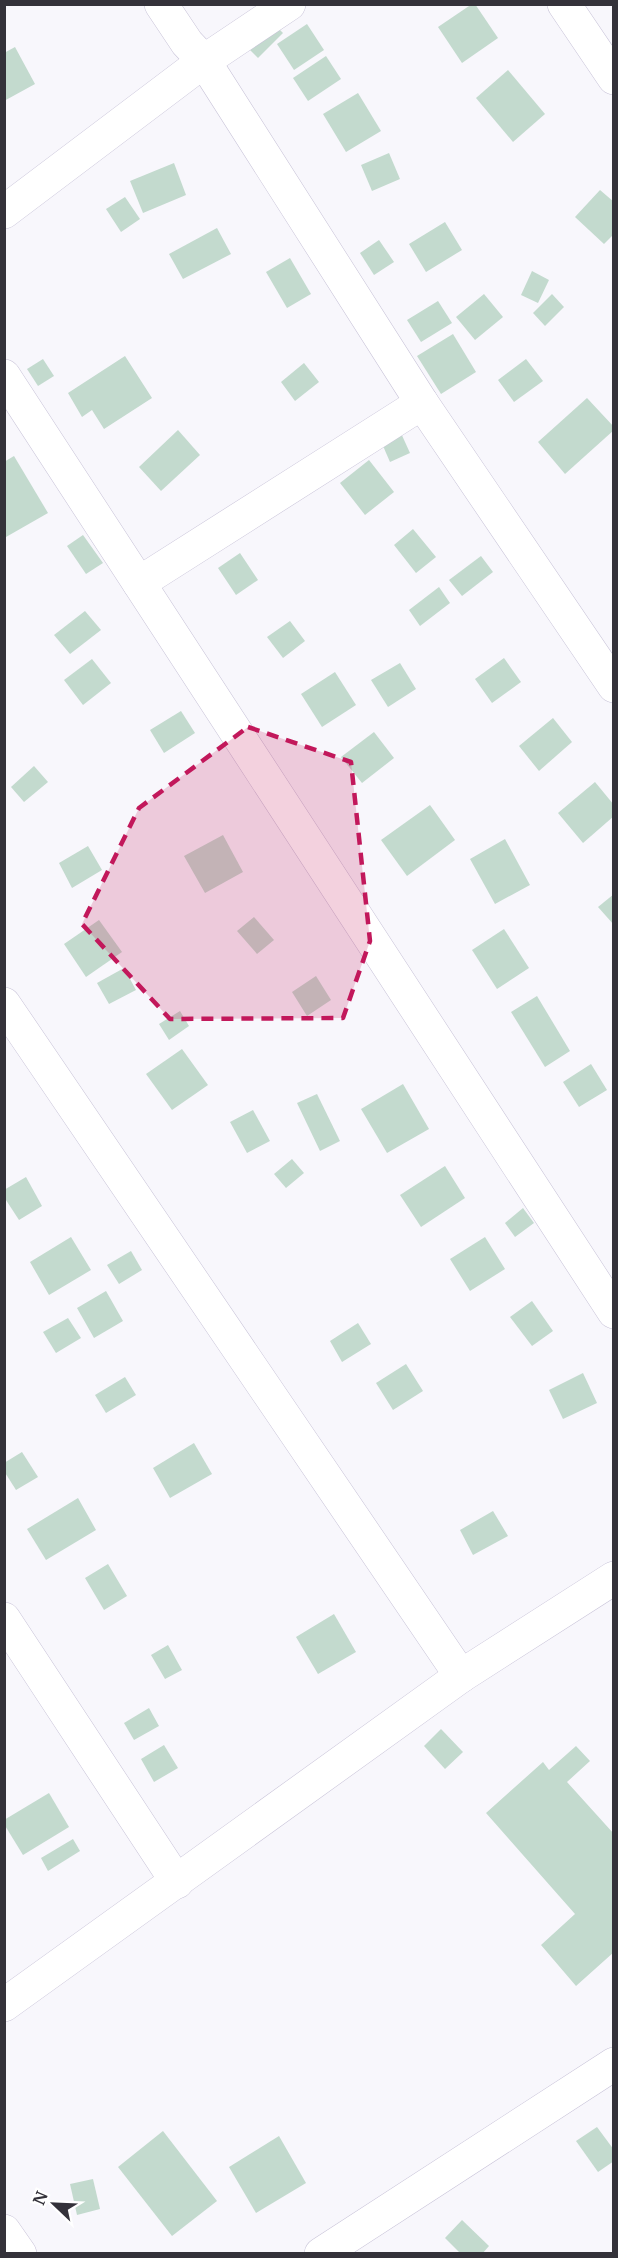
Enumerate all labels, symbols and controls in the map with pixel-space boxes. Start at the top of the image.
north arrow [24,2174,84,2234]
text: N [29,2188,52,2208]

